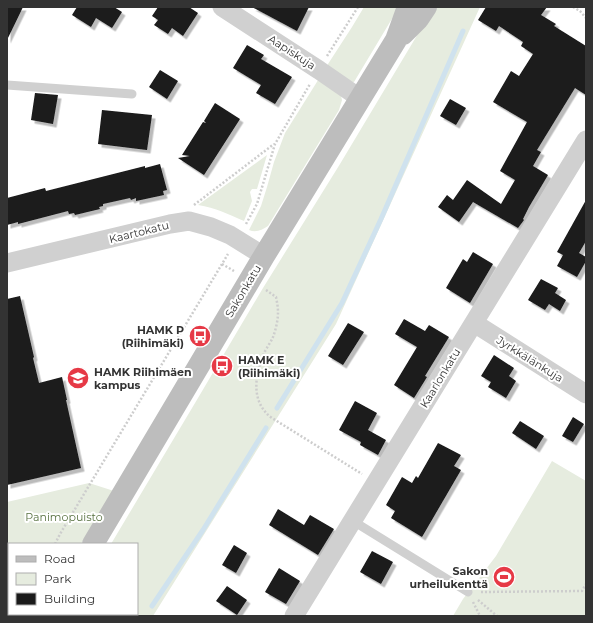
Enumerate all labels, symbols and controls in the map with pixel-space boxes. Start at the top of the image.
street label: Aapiskuja [266,32,318,72]
street label: Kaartokatu [108,218,170,246]
street label: Sakonkatu [222,262,264,320]
place label: HAMK P (Riihimäki) [122,323,184,350]
bus stop icon: HAMK P (Riihimäki) [187,323,213,349]
street label: Jyrkkälänkuja [493,333,566,385]
street label: Kaarlonkatu [417,346,463,410]
bus stop icon: HAMK E (Riihimäki) [209,353,235,379]
place label: HAMK E (Riihimäki) [238,353,300,380]
school or university icon: HAMK Riihimäen kampus [65,365,91,391]
place label: HAMK Riihimäen kampus [94,365,192,392]
park label: Panimopuisto [25,510,103,524]
legend [8,543,138,615]
text: Road [44,551,75,566]
place label: Sakon urheilukenttä [409,564,488,591]
sports icon: Sakon urheilukenttä [491,564,517,590]
text: Park [44,571,72,586]
text: Building [44,591,95,606]

